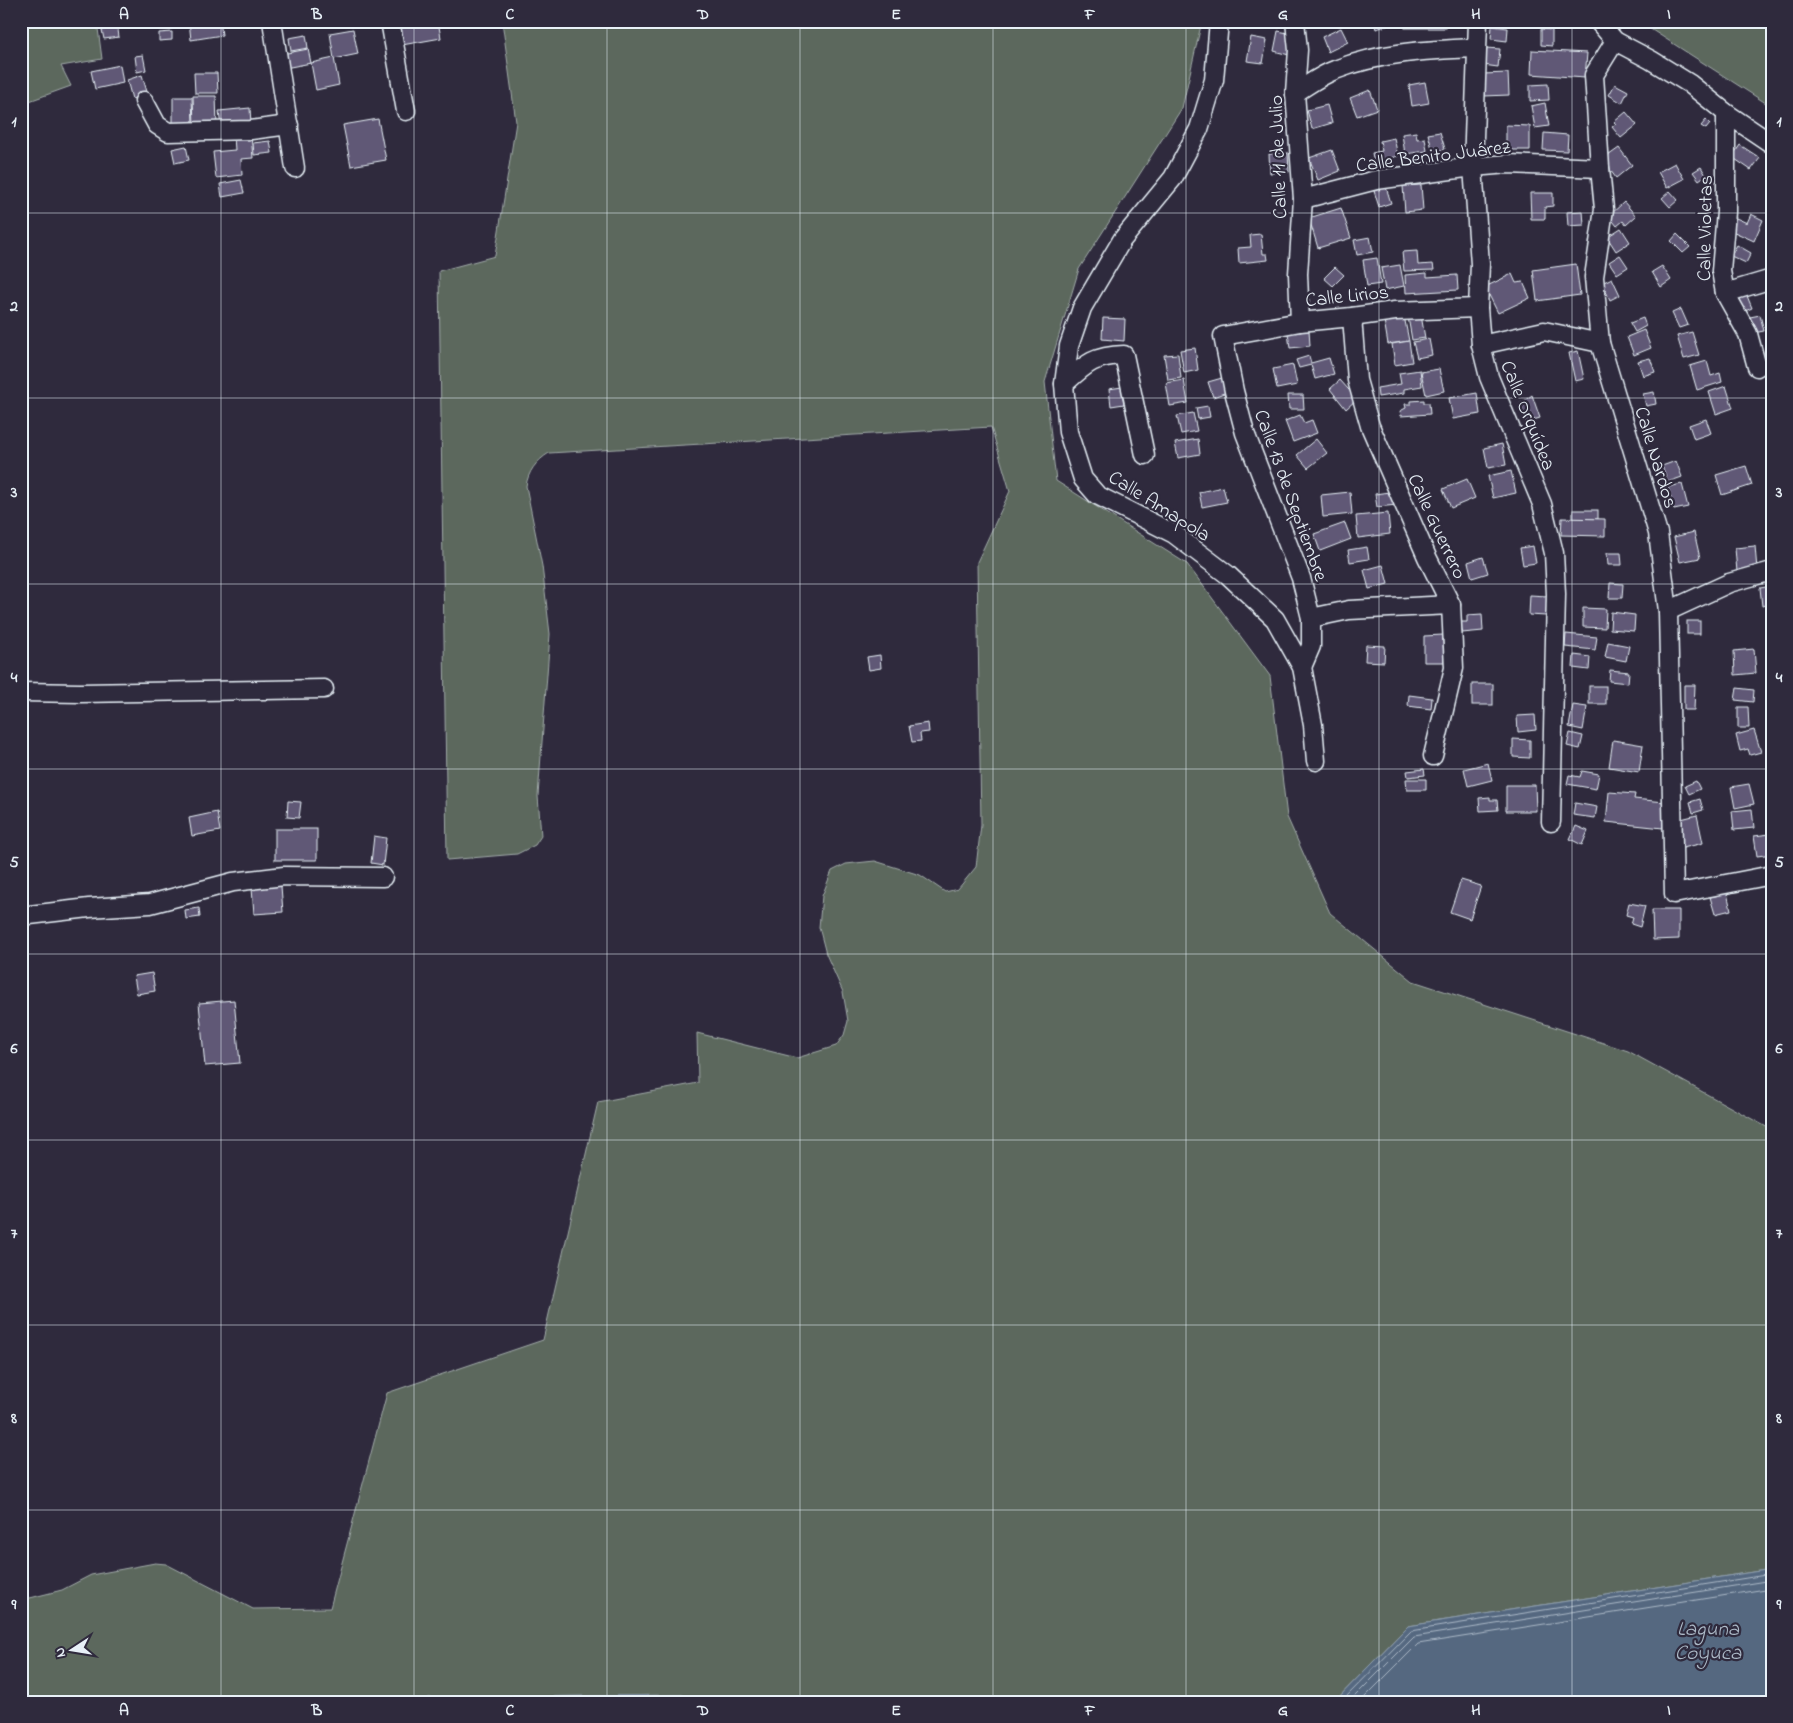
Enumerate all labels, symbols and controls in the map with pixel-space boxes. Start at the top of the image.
text: A [119,3,129,27]
text: B [311,3,323,27]
text: C [506,3,515,27]
text: D [696,3,709,27]
text: E [891,3,901,27]
text: F [1084,3,1096,27]
text: G [1278,3,1288,27]
text: H [1471,3,1481,27]
text: I [1667,3,1671,27]
street label: Calle 11 de Julio [1263,94,1296,219]
text: 1 [11,110,17,134]
text: 1 [1776,110,1782,134]
street label: Calle Benito Juárez [1354,134,1513,181]
street label: Calle Violetas [1691,175,1722,281]
street label: Calle Lirios [1304,279,1390,316]
text: 2 [9,295,18,319]
text: 2 [1774,295,1783,319]
street label: Calle Orquídea [1491,357,1562,475]
street label: Calle Nardos [1625,403,1684,512]
street label: Calle 13 de Septiembre [1245,406,1334,586]
street label: Calle Amapola [1102,464,1216,550]
street label: Calle Guerrero [1399,470,1473,585]
text: 3 [10,481,18,505]
text: 3 [1775,481,1783,505]
text: 4 [10,666,18,690]
text: 4 [1775,666,1783,690]
text: 5 [9,851,19,875]
text: 5 [1774,851,1784,875]
text: 6 [9,1037,18,1061]
text: 6 [1774,1037,1783,1061]
text: 7 [11,1222,18,1246]
text: 7 [1776,1222,1783,1246]
text: 8 [10,1407,17,1431]
text: 8 [1775,1407,1782,1431]
text: 9 [11,1593,17,1617]
text: 9 [1776,1593,1782,1617]
water label: Laguna Coyuca [1675,1615,1742,1669]
north arrow [48,1626,98,1676]
text: N [49,1646,72,1659]
text: A [119,1699,129,1723]
text: B [311,1699,323,1723]
text: C [506,1699,515,1723]
text: D [696,1699,709,1723]
text: E [891,1699,901,1723]
text: F [1084,1699,1096,1723]
text: G [1278,1699,1288,1723]
text: H [1471,1699,1481,1723]
text: I [1667,1699,1671,1723]

